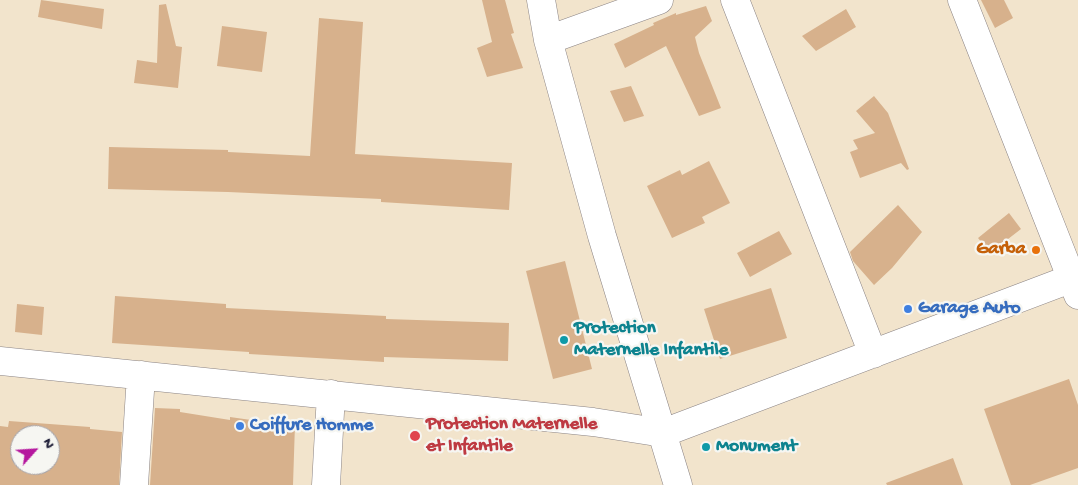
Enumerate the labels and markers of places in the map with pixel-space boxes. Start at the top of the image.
place label: Garba [976,239,1026,261]
marker: Garba [1030,244,1042,256]
place label: Garage Auto [918,298,1021,320]
marker: Garage Auto [902,303,914,315]
place label: Protection Maternelle Infantile [574,318,728,362]
marker: Protection Maternelle Infantile [558,334,570,346]
place label: Protection Maternelle et Infantile [426,414,597,458]
place label: Coiffure Homme [250,415,373,437]
marker: Coiffure Homme [234,420,246,432]
marker: Protection Maternelle et Infantile [408,429,422,443]
place label: Monument [716,436,797,458]
marker: Monument [700,441,712,453]

